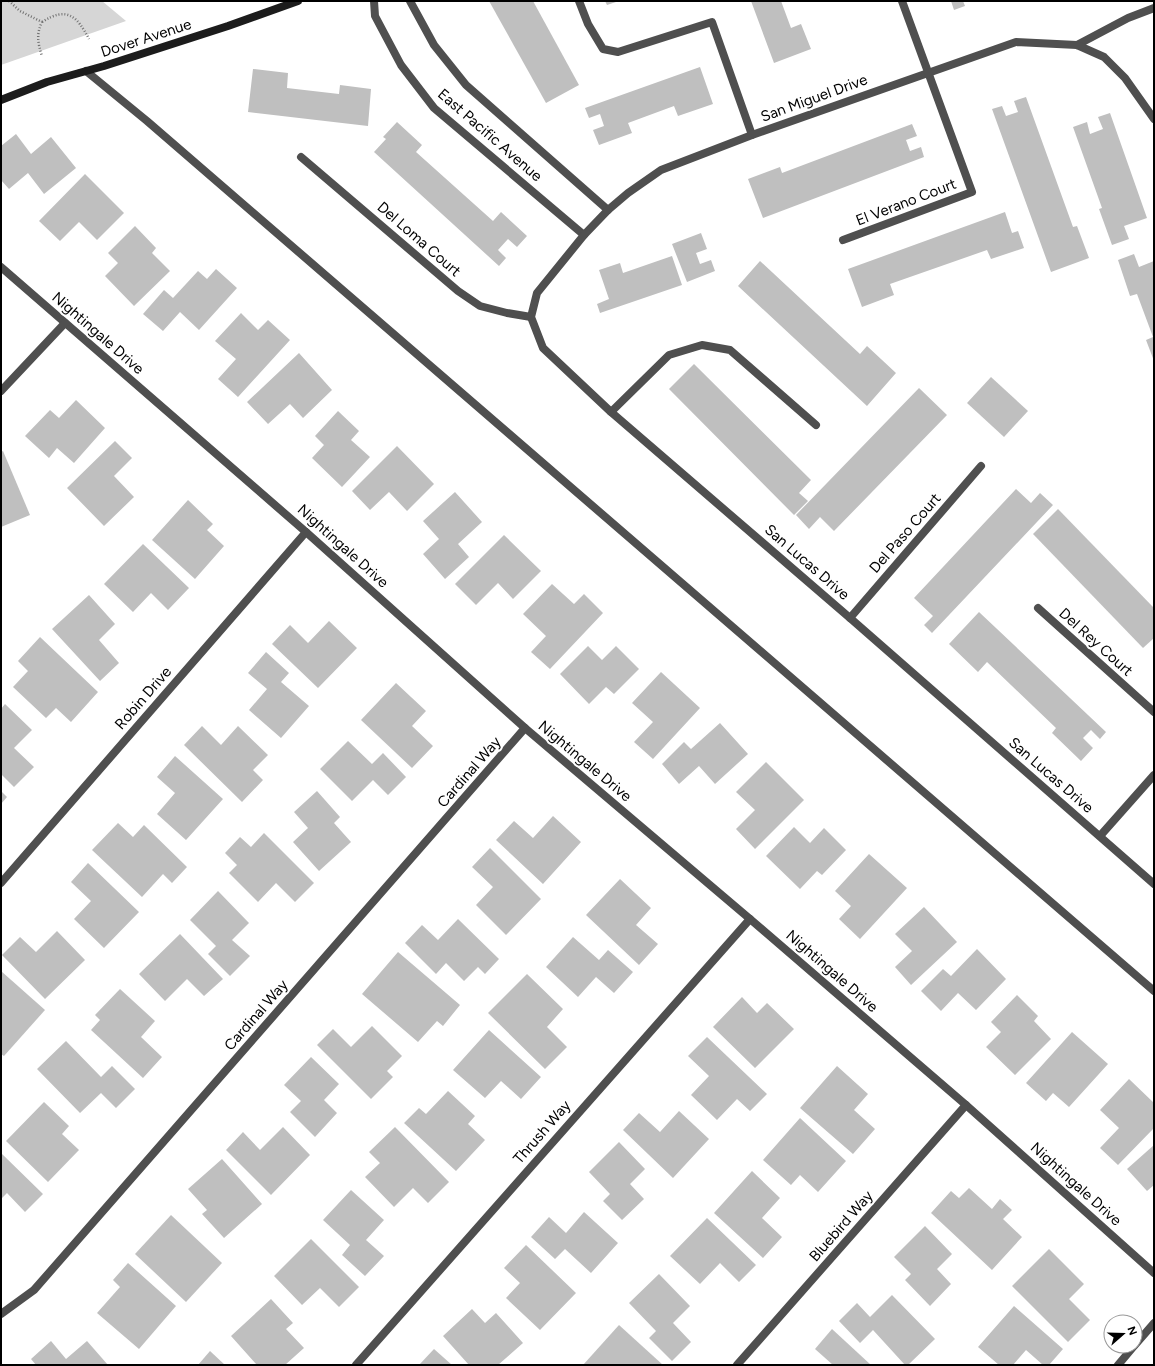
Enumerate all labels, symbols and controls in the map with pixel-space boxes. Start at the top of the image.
street label: Dover Avenue [98,15,194,61]
street label: San Miguel Drive [758,70,870,126]
street label: East Pacific Avenue [434,85,546,185]
street label: El Verano Court [853,174,959,229]
street label: Del Loma Court [374,198,465,280]
street label: Nightingale Drive [48,288,148,378]
street label: Del Paso Court [865,489,945,577]
street label: Nightingale Drive [294,500,392,592]
street label: San Lucas Drive [761,520,853,604]
street label: Del Rey Court [1055,604,1137,680]
street label: Robin Drive [111,663,175,733]
street label: Nightingale Drive [535,717,635,805]
street label: Cardinal Way [433,733,505,811]
street label: San Lucas Drive [1005,733,1097,817]
street label: Nightingale Drive [782,926,882,1016]
street label: Cardinal Way [220,976,292,1054]
street label: Thrush Way [509,1096,575,1167]
street label: Nightingale Drive [1027,1138,1125,1230]
street label: Bluebird Way [805,1187,877,1265]
north arrow [1103,1314,1143,1354]
text: N [1124,1325,1139,1337]

